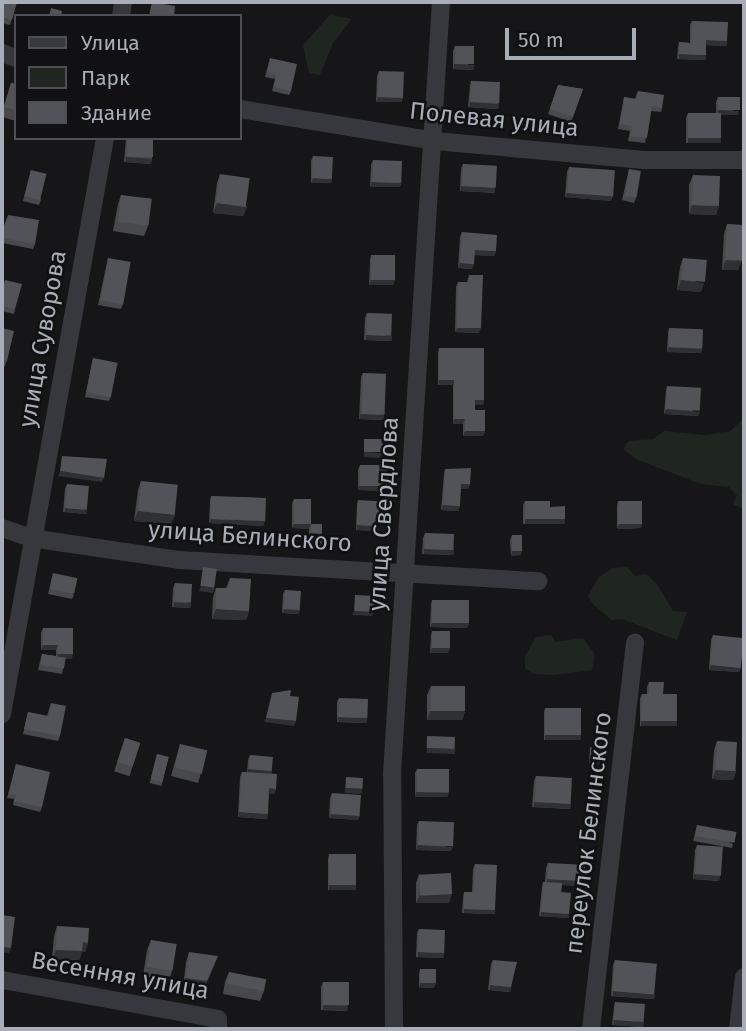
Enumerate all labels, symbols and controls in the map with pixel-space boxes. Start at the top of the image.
legend [14,14,242,140]
scale bar [508,14,639,58]
text: 50 m [518,27,564,53]
text: Улица [81,30,140,56]
text: Парк [81,65,130,91]
street label: Полевая улица [408,97,580,143]
text: Здание [81,100,152,126]
street label: улица Суворова [13,248,73,430]
street label: улица Свердлова [363,416,405,612]
street label: улица Белинского [147,516,353,558]
street label: переулок Белинского [560,710,618,956]
street label: Весенняя улица [29,946,211,1006]

